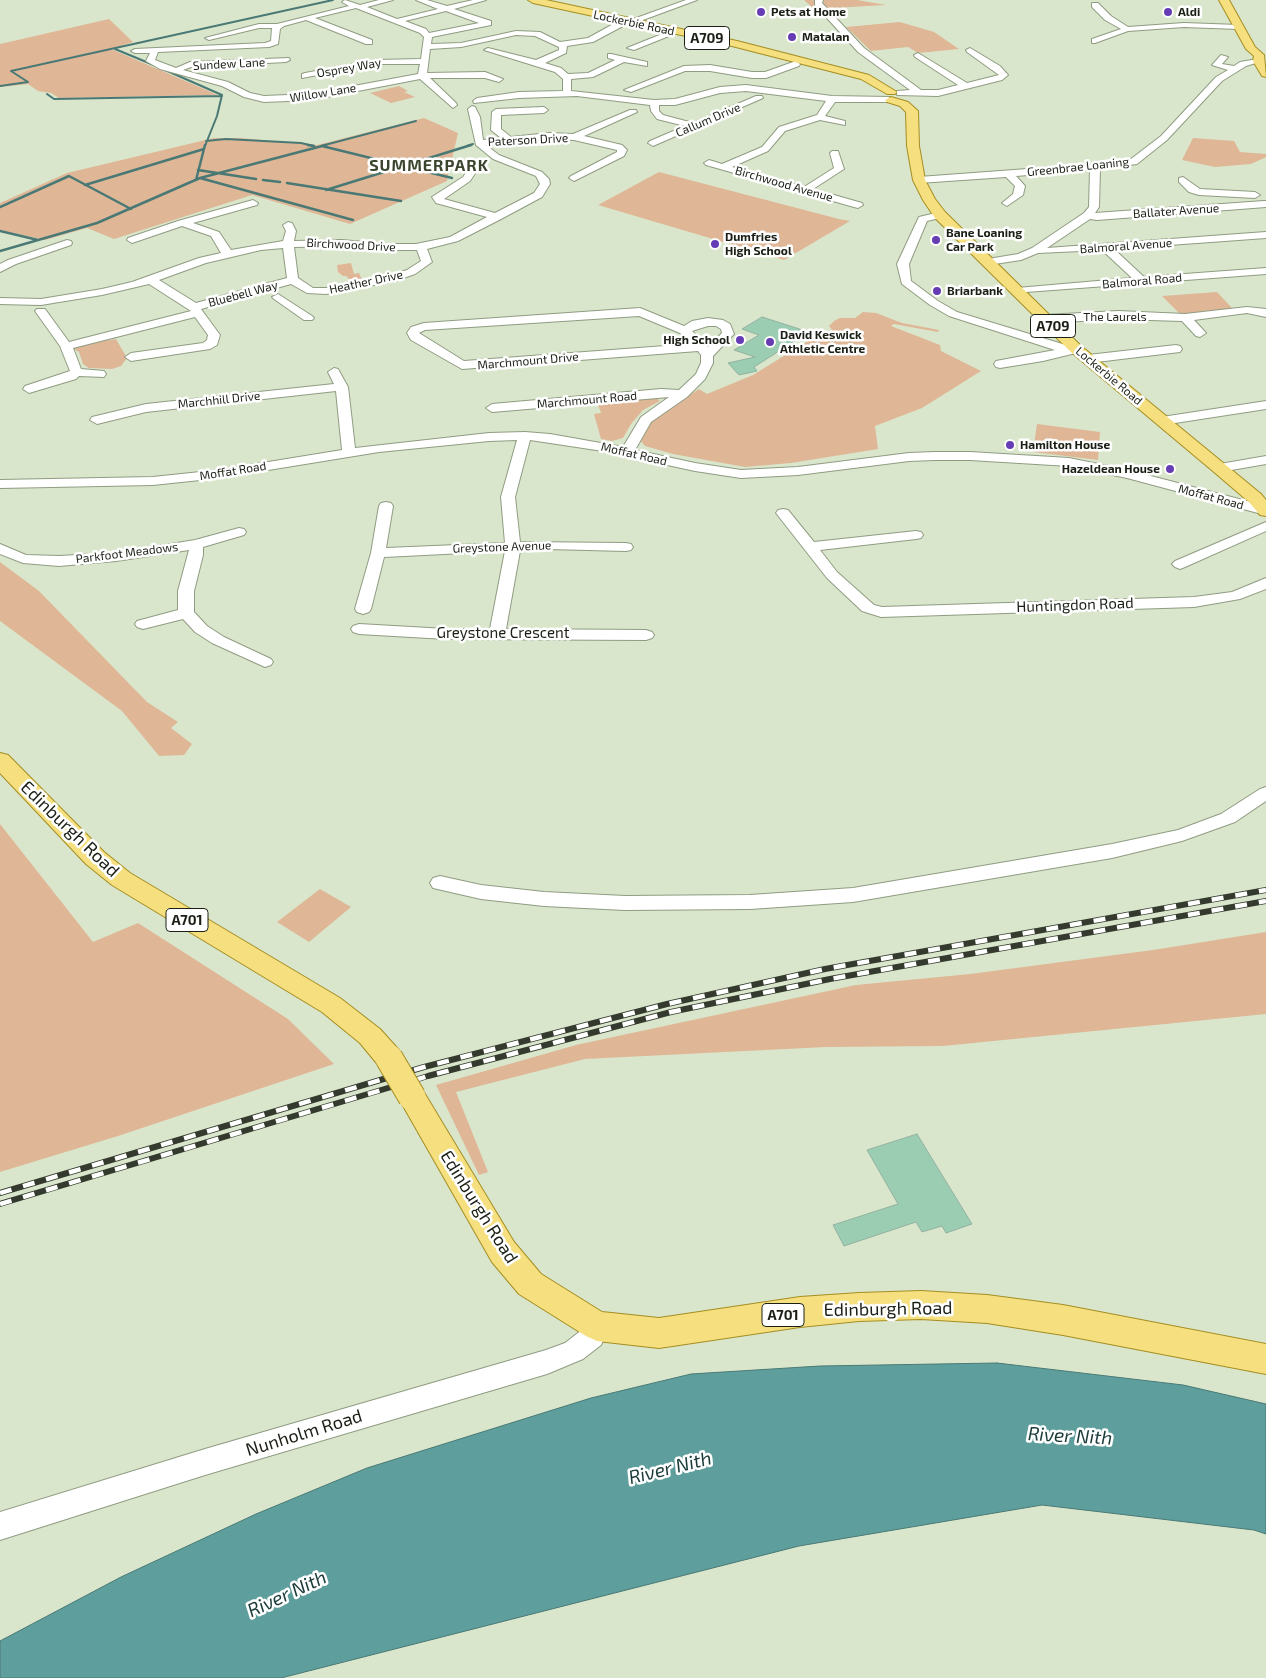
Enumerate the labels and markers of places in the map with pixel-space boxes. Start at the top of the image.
place label: Pets at Home [771,5,846,19]
place label: Aldi [1178,5,1200,19]
marker: Pets at Home [755,6,767,18]
marker: Aldi [1162,6,1174,18]
place label: Matalan [802,30,850,44]
marker: Matalan [786,31,798,43]
place label: Bane Loaning Car Park [946,226,1022,254]
place label: Dumfries High School [725,230,792,258]
marker: Bane Loaning Car Park [930,234,942,246]
marker: Dumfries High School [709,238,721,250]
place label: Briarbank [947,284,1003,298]
marker: Briarbank [931,285,943,297]
place label: David Keswick Athletic Centre [780,328,865,356]
place label: High School [663,333,730,347]
marker: High School [734,334,746,346]
marker: David Keswick Athletic Centre [764,336,776,348]
place label: Hamilton House [1020,438,1110,452]
marker: Hamilton House [1004,439,1016,451]
place label: Hazeldean House [1062,462,1160,476]
marker: Hazeldean House [1164,463,1176,475]

